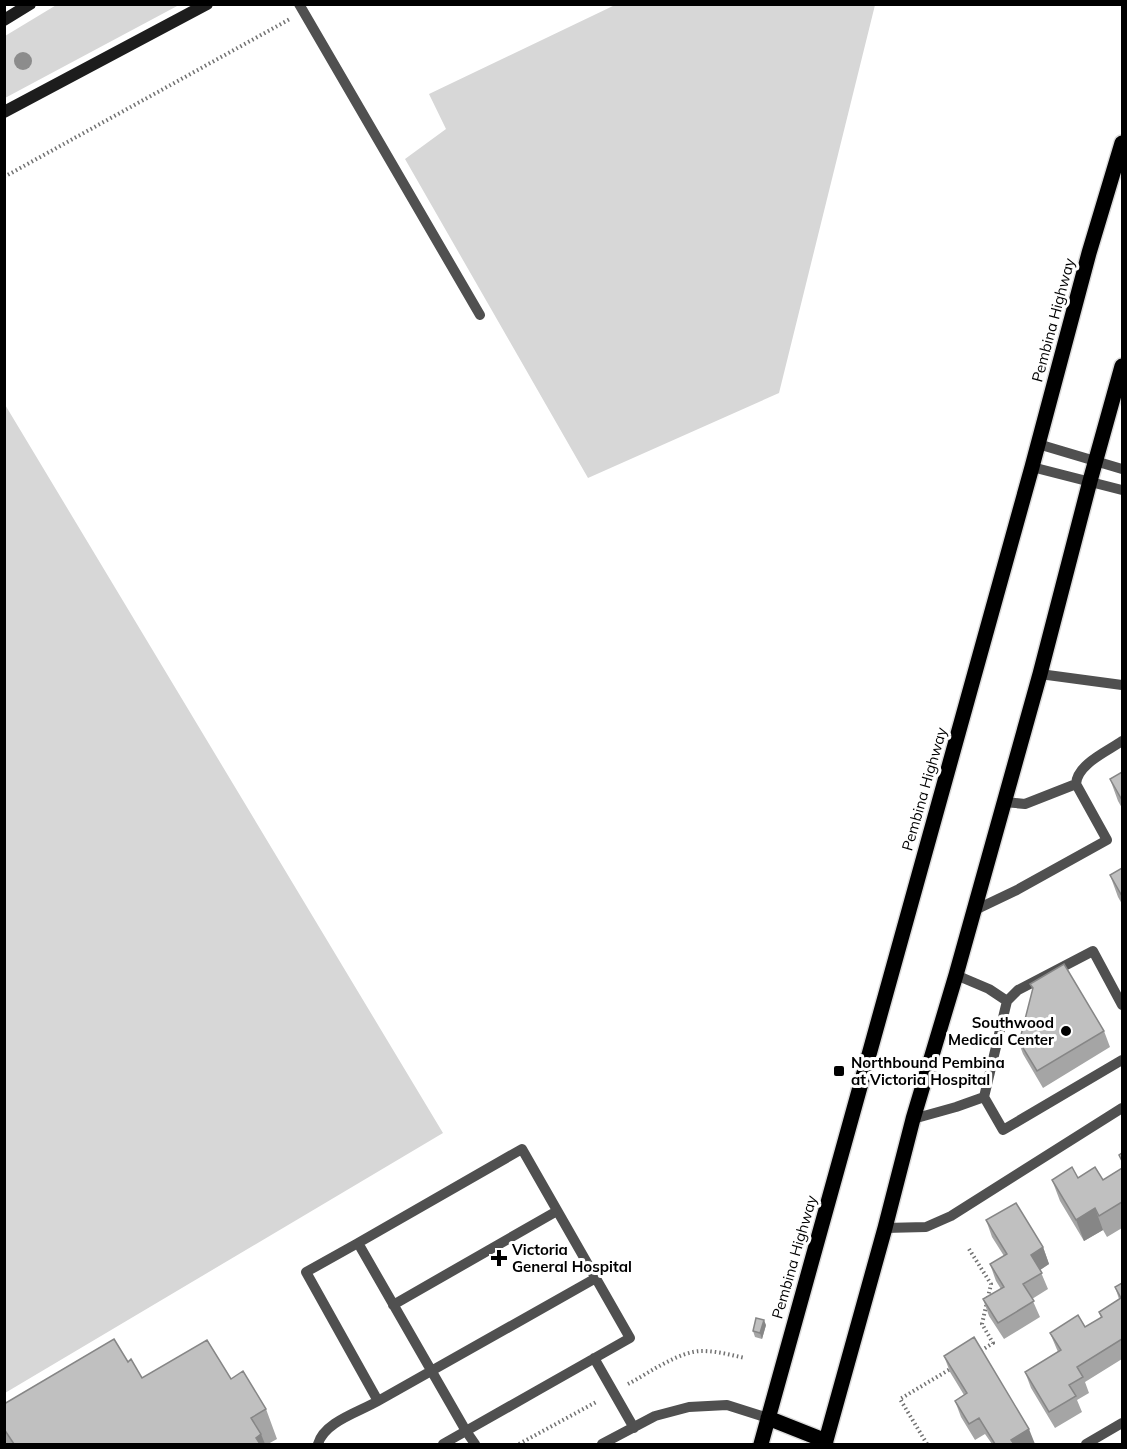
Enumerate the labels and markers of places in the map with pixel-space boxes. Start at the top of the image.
place label: Southwood Medical Center [948,1013,1054,1049]
marker: Southwood Medical Center [1059,1024,1073,1038]
place label: Northbound Pembina at Victoria Hospital [851,1053,1005,1089]
marker: Northbound Pembina at Victoria Hospital [832,1064,846,1078]
place label: Victoria General Hospital [511,1240,632,1276]
marker: Victoria General Hospital [490,1249,508,1267]

